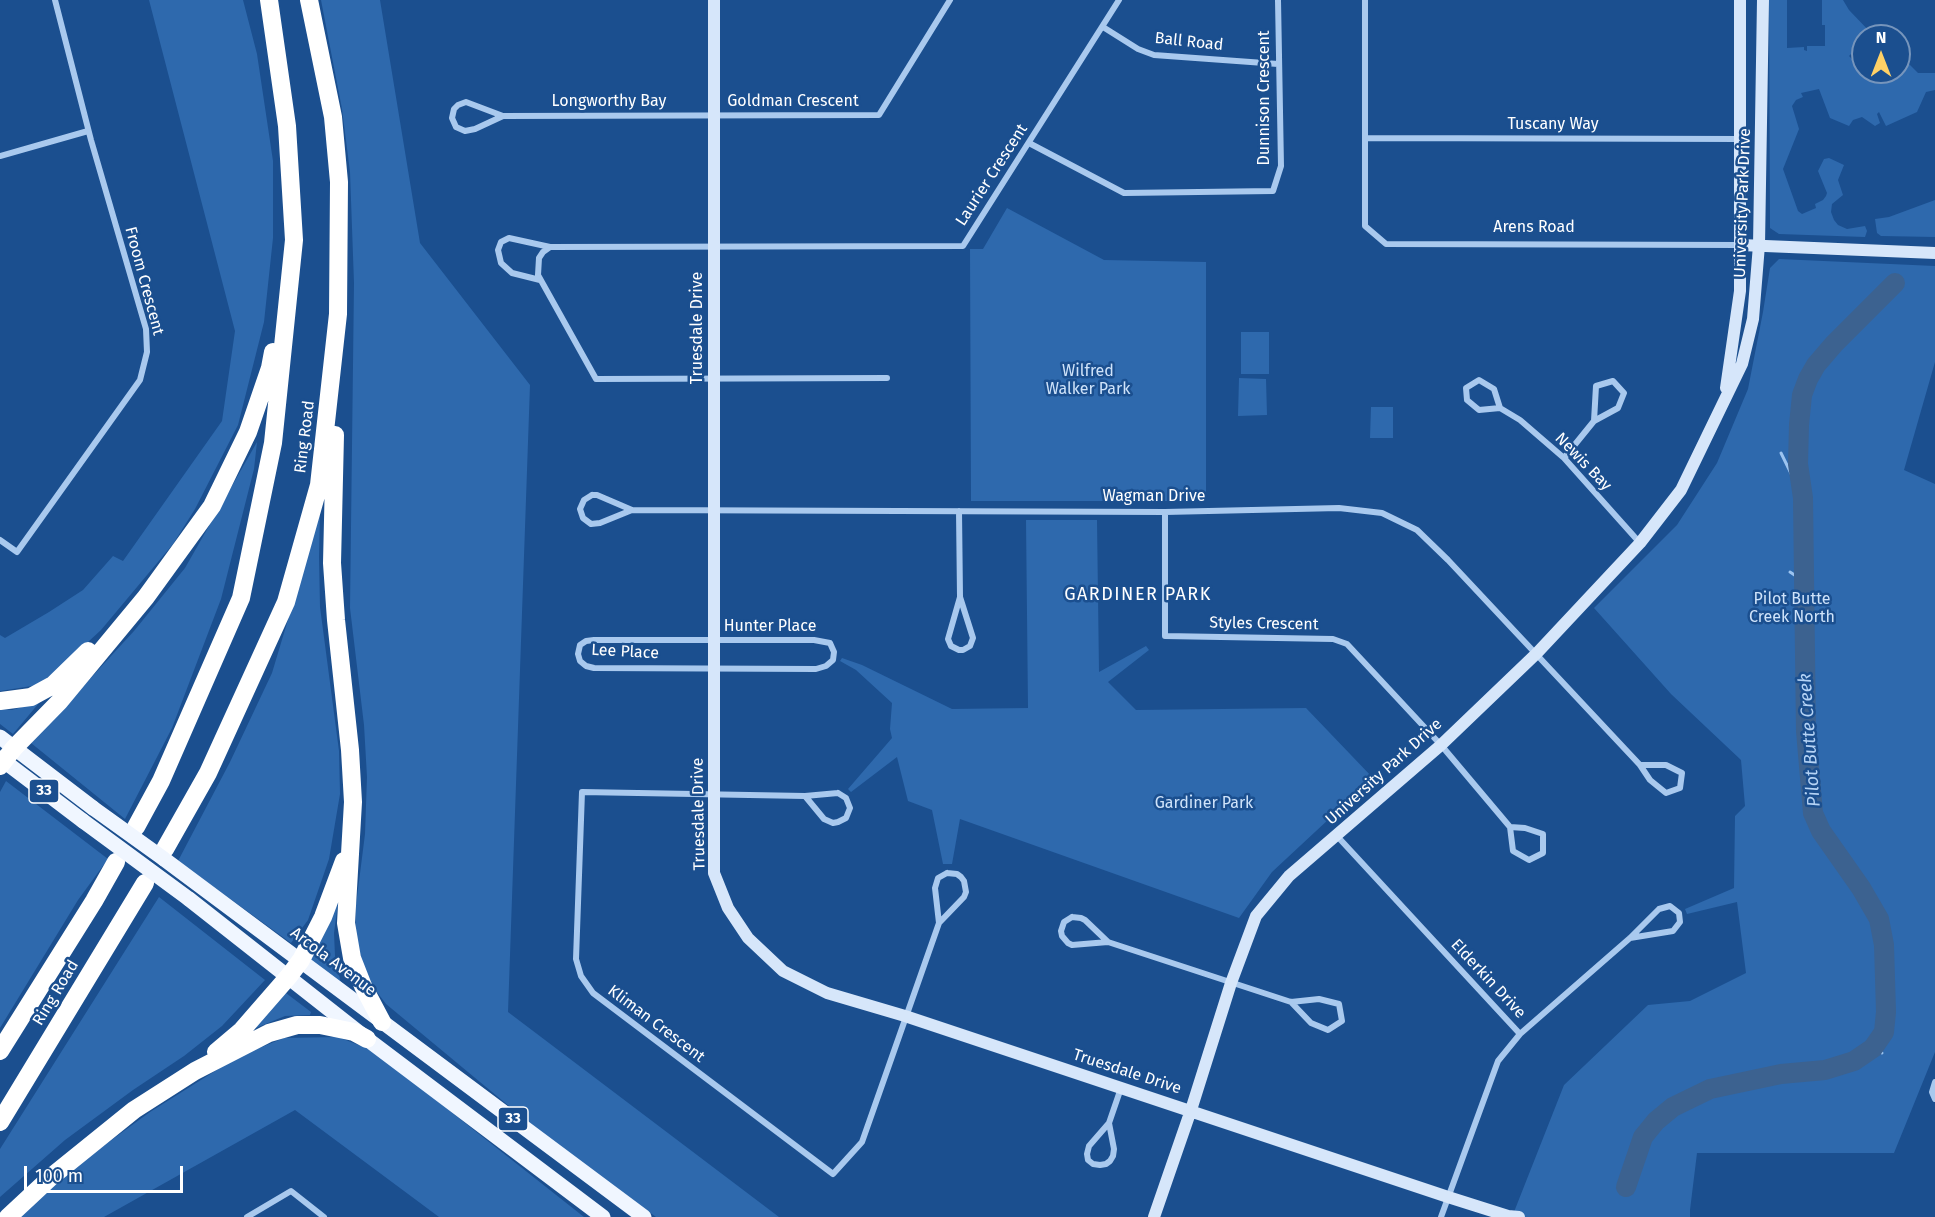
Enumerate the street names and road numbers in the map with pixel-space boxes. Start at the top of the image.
street label: Ball Road [1154,29,1224,55]
street label: Dunnison Crescent [1255,30,1275,166]
street label: Longworthy Bay [552,92,666,112]
street label: Goldman Crescent [727,92,859,112]
street label: Tuscany Way [1507,115,1599,135]
street label: Laurier Crescent [952,121,1032,229]
street label: University Park Drive [1731,128,1755,278]
street label: Arens Road [1493,218,1575,238]
street label: Froom Crescent [120,225,168,337]
street label: Truesdale Drive [688,272,708,384]
street label: Ring Road [291,400,319,474]
street label: Newis Bay [1551,429,1615,495]
street label: Wagman Drive [1102,487,1206,507]
street label: Styles Crescent [1209,613,1319,635]
street label: Hunter Place [724,617,816,637]
street label: Lee Place [591,641,659,663]
street label: University Park Drive [1322,715,1446,829]
street label: Truesdale Drive [688,758,710,870]
road number: 33 [29,779,59,803]
street label: Arcola Avenue [286,924,380,1000]
street label: Elderkin Drive [1446,935,1530,1023]
street label: Ring Road [29,957,83,1029]
street label: Kliman Crescent [604,981,708,1067]
street label: Truesdale Drive [1070,1045,1184,1099]
road number: 33 [498,1107,528,1131]

